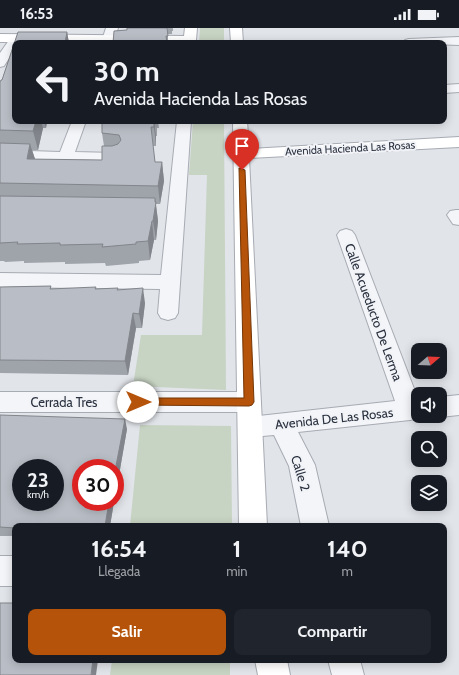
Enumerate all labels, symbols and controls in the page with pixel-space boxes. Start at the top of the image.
text: 16:53 [20,5,53,23]
text: 30 m [94,54,160,88]
icon: left [28,56,80,108]
text: Avenida Hacienda Las Rosas [94,88,307,110]
pin [225,129,259,170]
icon: arrive [231,135,253,157]
street label: Avenida Hacienda Las Rosas [285,138,416,158]
street label: Calle Acueducto De Lerma [342,241,407,384]
north arrow [411,343,447,379]
map controls [411,343,447,511]
position arrow [117,381,159,423]
button: sound [411,387,447,423]
street label: Cerrada Tres [31,394,98,410]
street label: Avenida De Las Rosas [274,404,394,432]
button: search [411,431,447,467]
street label: Calle 2 [288,453,314,493]
speed limit sign: 30 [72,459,124,511]
text: 23 [27,468,49,492]
button: layers [411,475,447,511]
text: km/h [27,488,49,501]
text: 16:54 [91,534,147,563]
text: 1 [232,534,241,563]
text: 140 [327,534,368,563]
text: Llegada [98,563,140,579]
text: min [226,563,248,579]
text: m [342,563,353,579]
button: Salir [28,609,226,655]
button: Compartir [234,609,431,655]

